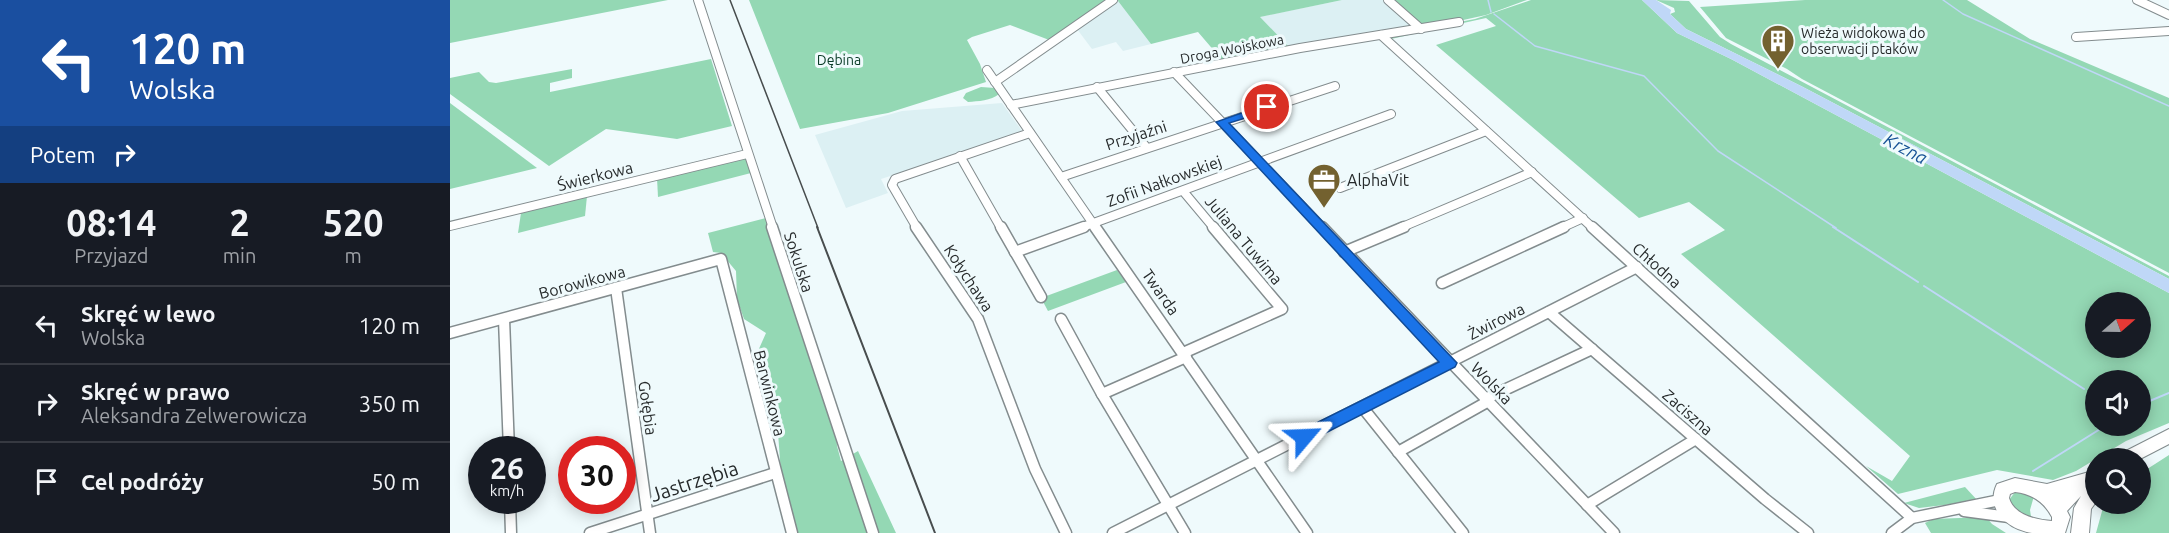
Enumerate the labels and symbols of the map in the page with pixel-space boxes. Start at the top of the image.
building icon: Wieża widokowa do obserwacji ptaków [1760,23,1796,70]
place label: Wieża widokowa do obserwacji ptaków [1801,25,1925,57]
street label: Droga Wojskowa [1179,31,1285,67]
park label: Dębina [817,52,861,68]
pin [1241,81,1292,132]
street label: Przyjaźni [1103,117,1169,153]
water label: Krzna [1881,128,1931,168]
street label: Zofii Nałkowskiej [1104,152,1224,210]
street label: Świerkowa [555,157,635,194]
office icon: AlphaVit [1306,162,1342,209]
place label: AlphaVit [1347,171,1410,189]
street label: Juliana Tuwima [1202,192,1286,288]
street label: Sokulska [781,230,817,294]
street label: Chłodna [1629,238,1685,292]
street label: Kołychawa [941,241,997,315]
street label: Borowikowa [537,262,627,302]
street label: Twarda [1139,266,1183,318]
north arrow [2085,292,2151,358]
street label: Żwirowa [1465,299,1527,343]
street label: Barwinkowa [751,348,789,438]
street label: Wolska [1468,358,1516,408]
street label: Gołębia [635,380,661,436]
street label: Zaciszna [1659,385,1717,439]
position arrow [1272,405,1336,469]
speed limit sign: 30 [558,436,636,514]
street label: Jastrzębia [647,456,741,506]

